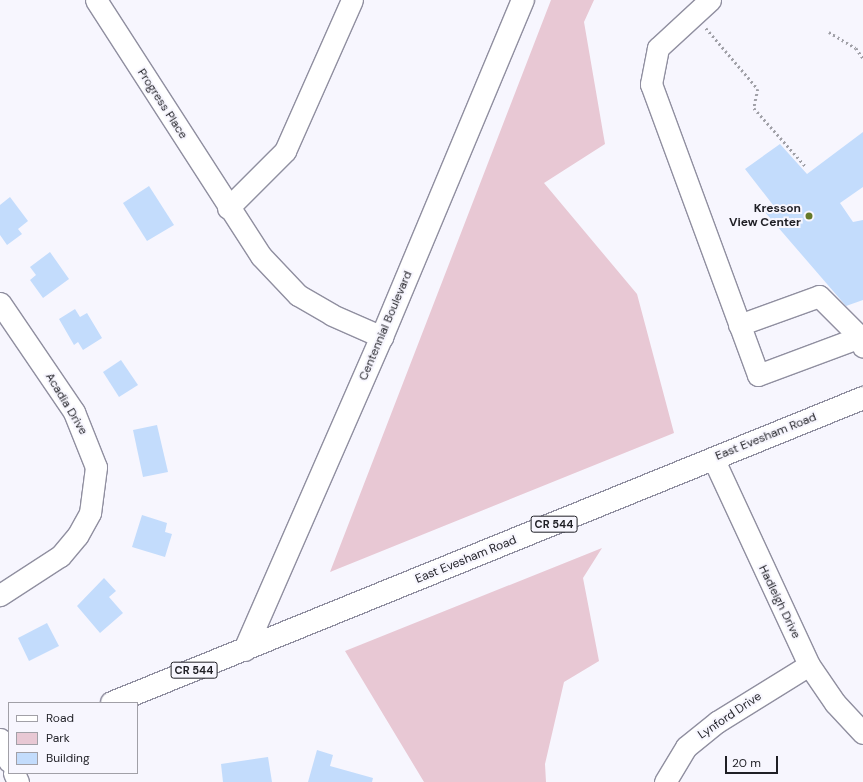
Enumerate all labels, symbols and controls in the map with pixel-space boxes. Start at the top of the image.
street label: Progress Place [134,66,190,142]
place label: Kresson View Center [729,202,801,230]
marker: Kresson View Center [804,211,814,221]
street label: Centennial Boulevard [356,269,416,383]
street label: Acadia Drive [42,370,90,438]
street label: East Evesham Road [713,410,819,464]
road number: CR 544 [530,515,578,533]
street label: East Evesham Road [413,533,519,587]
street label: Hadleigh Drive [755,563,803,641]
road number: CR 544 [170,661,218,679]
street label: Lynford Drive [696,689,764,743]
legend [8,702,138,774]
text: Road [46,710,74,726]
text: Park [46,730,70,746]
scale bar [727,748,780,774]
text: Building [46,750,90,766]
text: 20 m [732,755,761,771]

